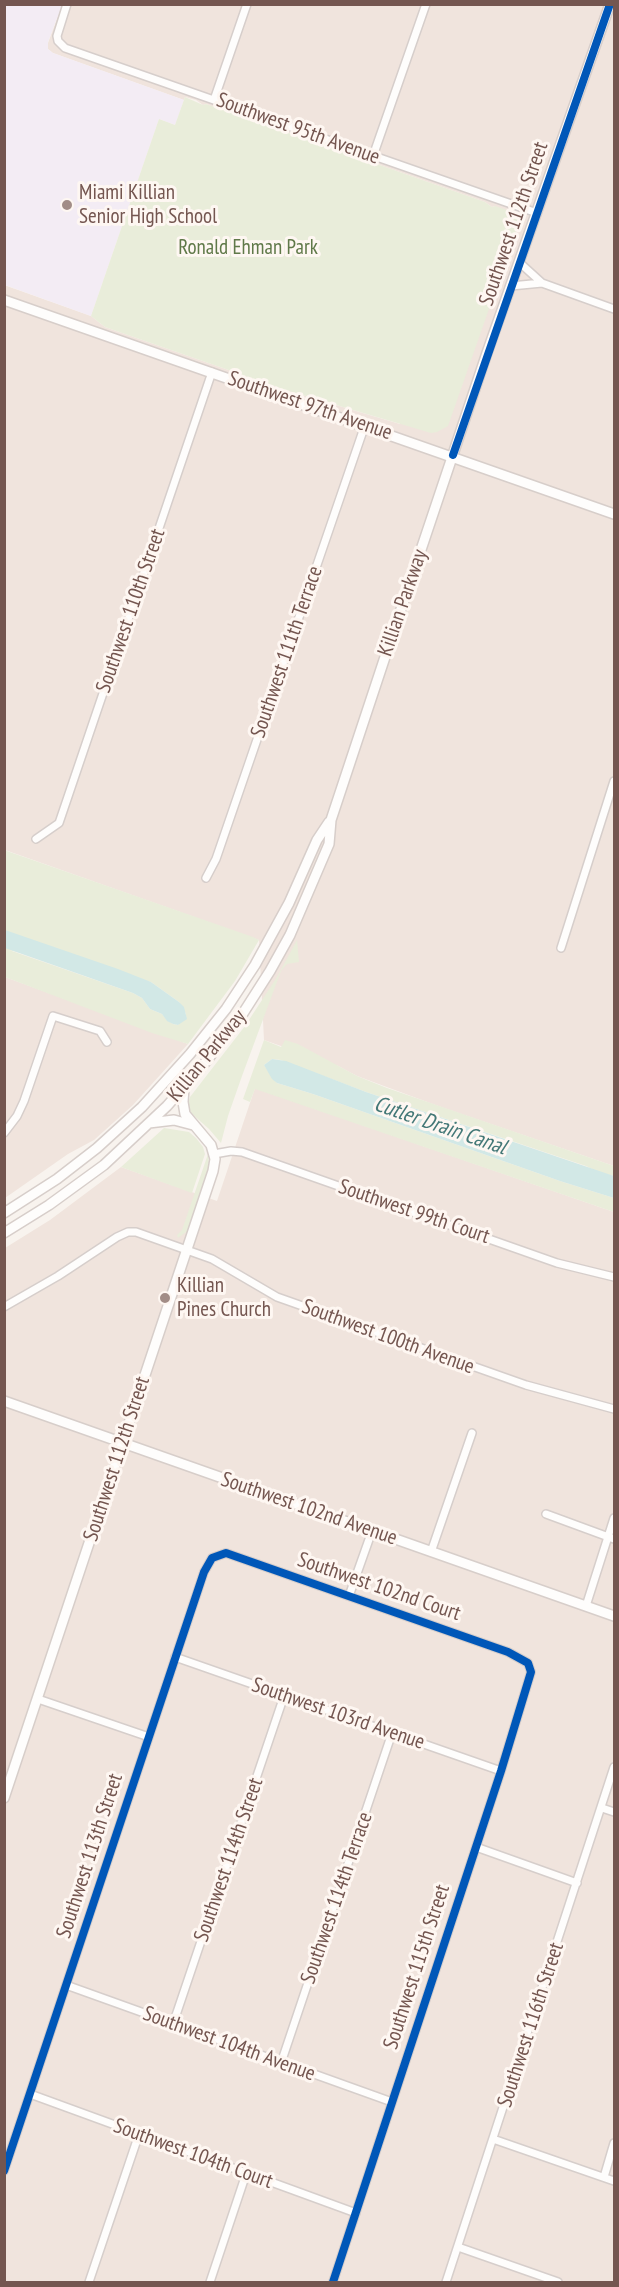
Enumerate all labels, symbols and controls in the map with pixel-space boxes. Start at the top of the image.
street label: Southwest 95th Avenue [213,88,383,170]
street label: Southwest 112th Street [474,139,554,309]
place label: Miami Killian Senior High School [79,180,217,230]
marker: Miami Killian Senior High School [60,198,74,212]
park label: Ronald Ehman Park [178,235,318,261]
street label: Southwest 97th Avenue [225,366,395,446]
street label: Southwest 110th Street [91,526,171,696]
street label: Killian Parkway [373,546,433,660]
street label: Southwest 111th Terrace [246,563,328,741]
street label: Killian Parkway [162,1005,252,1107]
water label: Cutler Drain Canal [370,1091,510,1161]
street label: Southwest 99th Court [335,1174,493,1250]
place label: Killian Pines Church [177,1273,271,1323]
marker: Killian Pines Church [158,1291,172,1305]
street label: Southwest 100th Avenue [299,1294,477,1380]
street label: Southwest 112th Street [78,1373,156,1545]
street label: Southwest 102nd Avenue [218,1467,400,1551]
street label: Southwest 102nd Court [294,1547,464,1627]
street label: Southwest 103rd Avenue [248,1673,428,1755]
street label: Southwest 113th Street [51,1770,129,1942]
street label: Southwest 114th Street [189,1775,269,1945]
street label: Southwest 114th Terrace [296,1809,378,1987]
street label: Southwest 115th Street [378,1881,456,2053]
street label: Southwest 116th Street [492,1939,570,2111]
street label: Southwest 104th Avenue [140,2001,318,2087]
street label: Southwest 104th Court [110,2114,276,2194]

